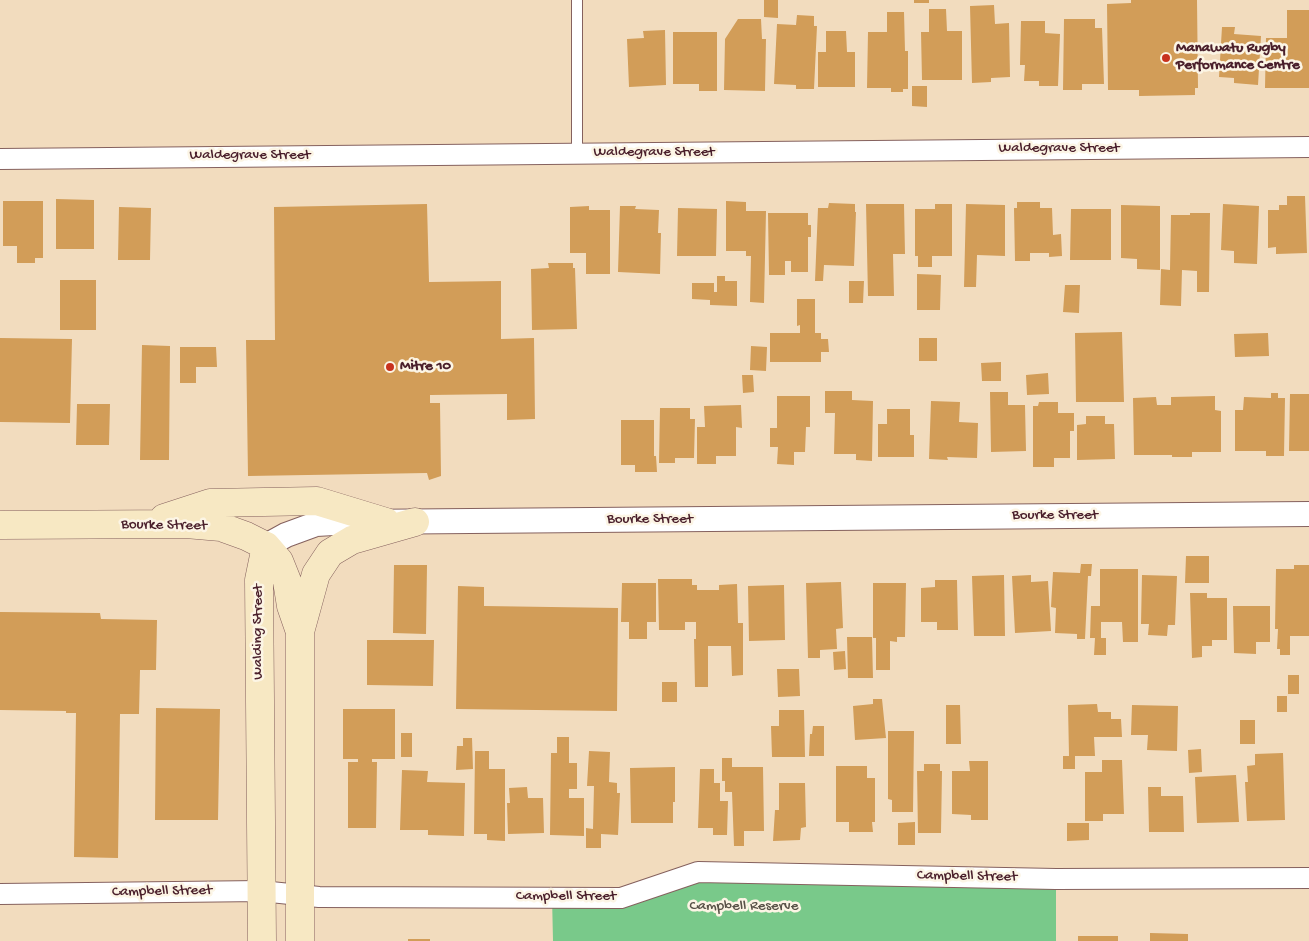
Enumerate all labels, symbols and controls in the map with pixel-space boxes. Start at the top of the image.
place label: Manawatu Rugby Performance Centre [1176,40,1300,75]
marker: Manawatu Rugby Performance Centre [1160,52,1172,64]
street label: Waldegrave Street [999,140,1119,158]
street label: Waldegrave Street [594,144,714,162]
street label: Waldegrave Street [190,147,310,165]
place label: Mitre 10 [400,358,451,376]
marker: Mitre 10 [384,361,396,373]
street label: Bourke Street [1012,507,1098,525]
street label: Bourke Street [607,511,693,529]
street label: Bourke Street [121,516,207,536]
street label: Walding Street [250,584,268,680]
street label: Campbell Street [917,867,1017,887]
street label: Campbell Street [112,882,212,902]
street label: Campbell Street [516,888,616,906]
park label: Campbell Reserve [690,898,798,916]

